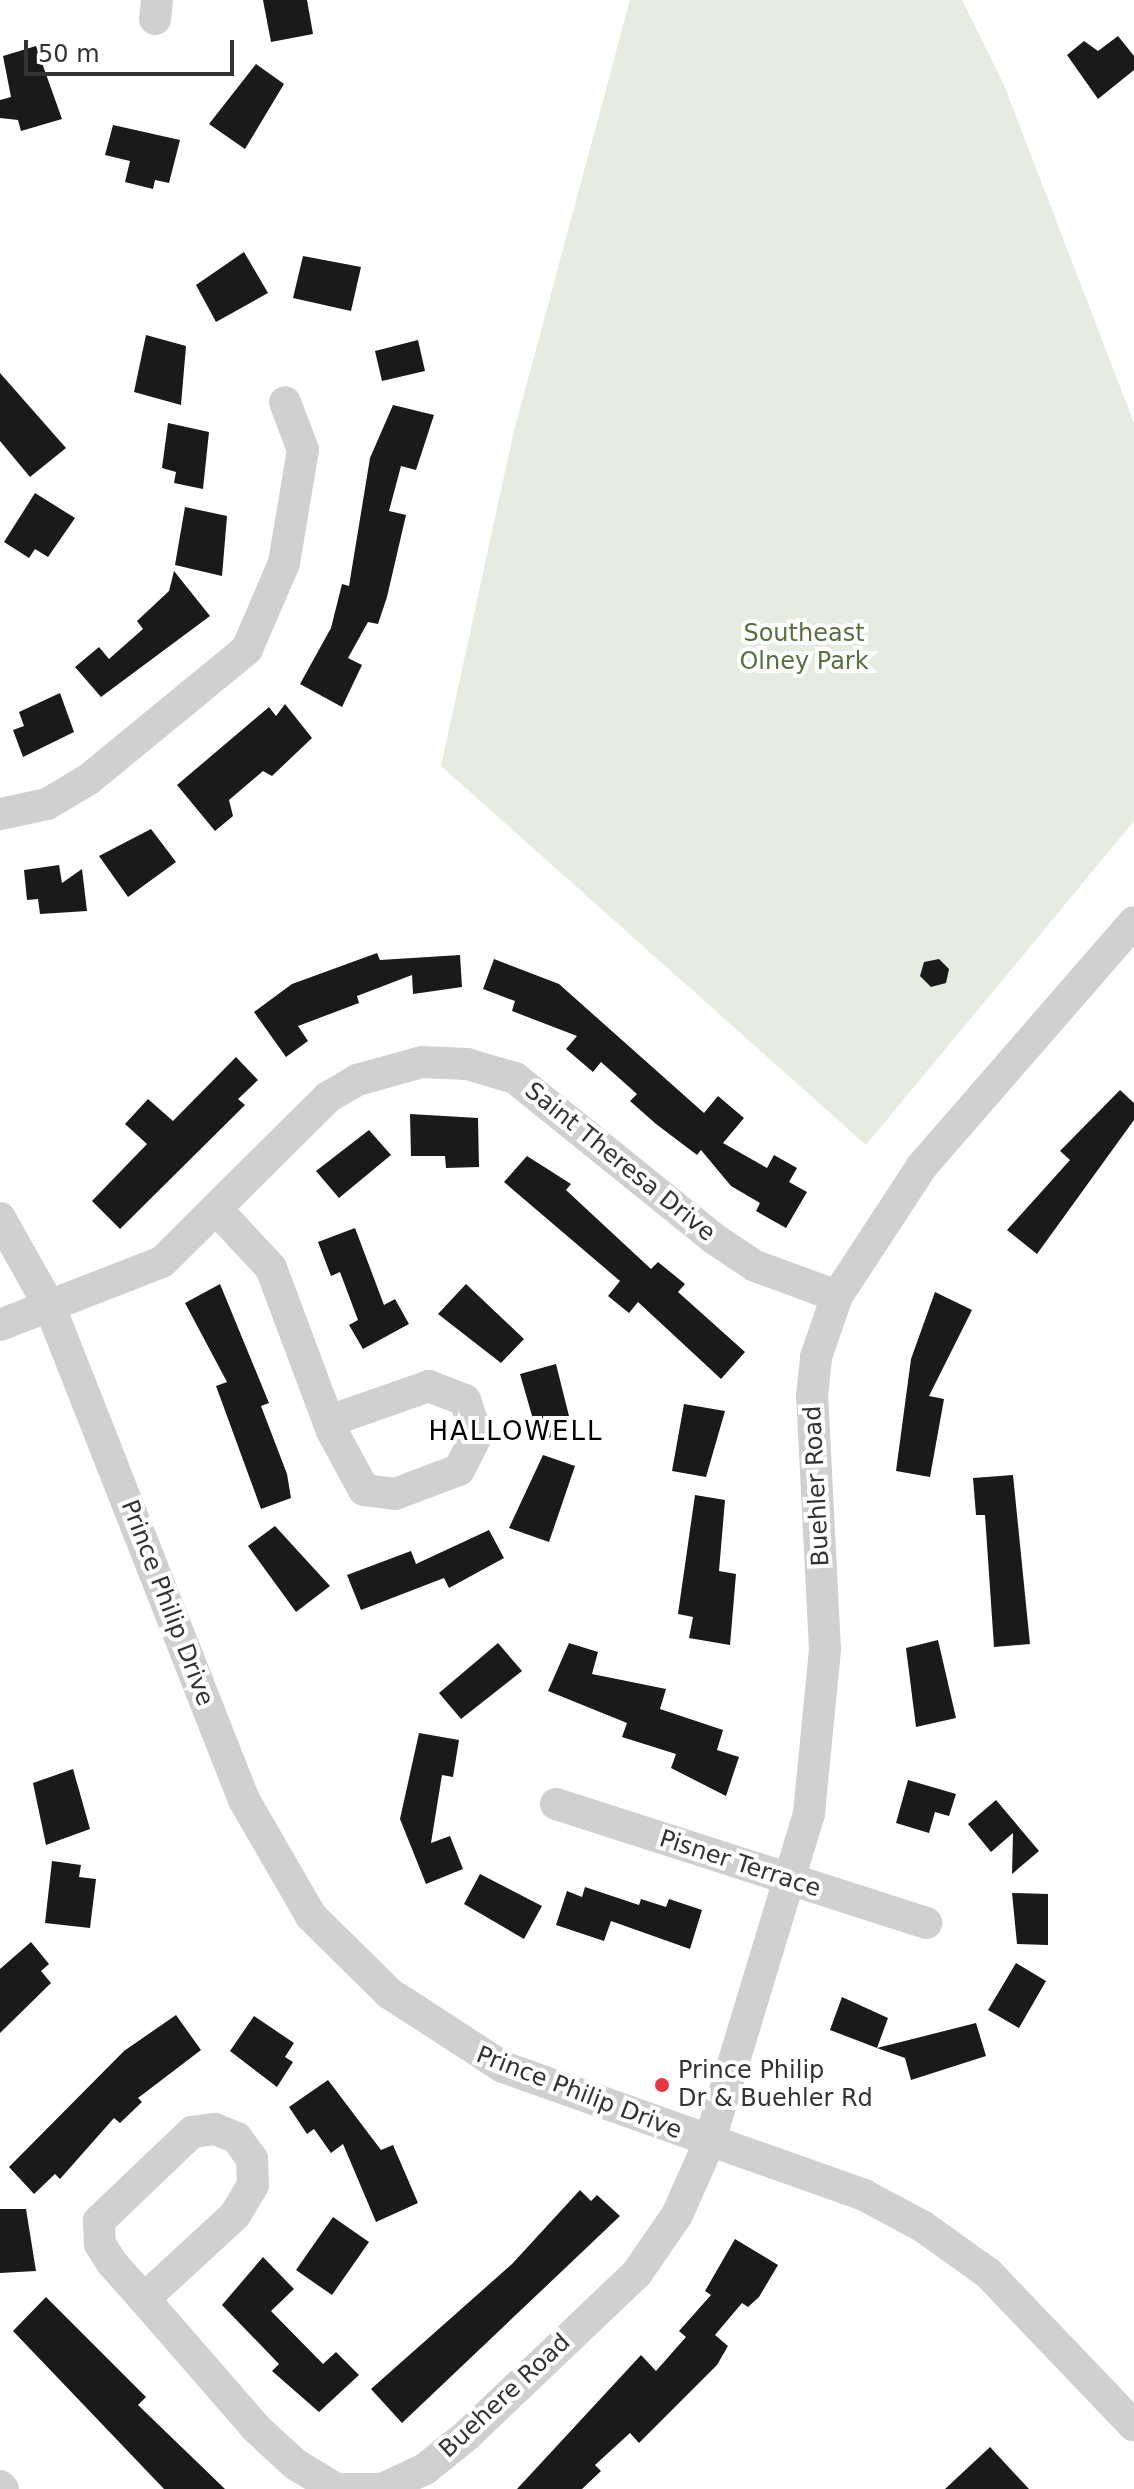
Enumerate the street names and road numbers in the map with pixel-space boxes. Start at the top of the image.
street label: Saint Theresa Drive [519,1076,721,1248]
street label: Buehler Road [798,1405,836,1567]
street label: Prince Philip Drive [115,1496,219,1710]
street label: Pisner Terrace [656,1824,824,1904]
street label: Prince Philip Drive [472,2041,686,2145]
street label: Buehere Road [434,2328,576,2464]

